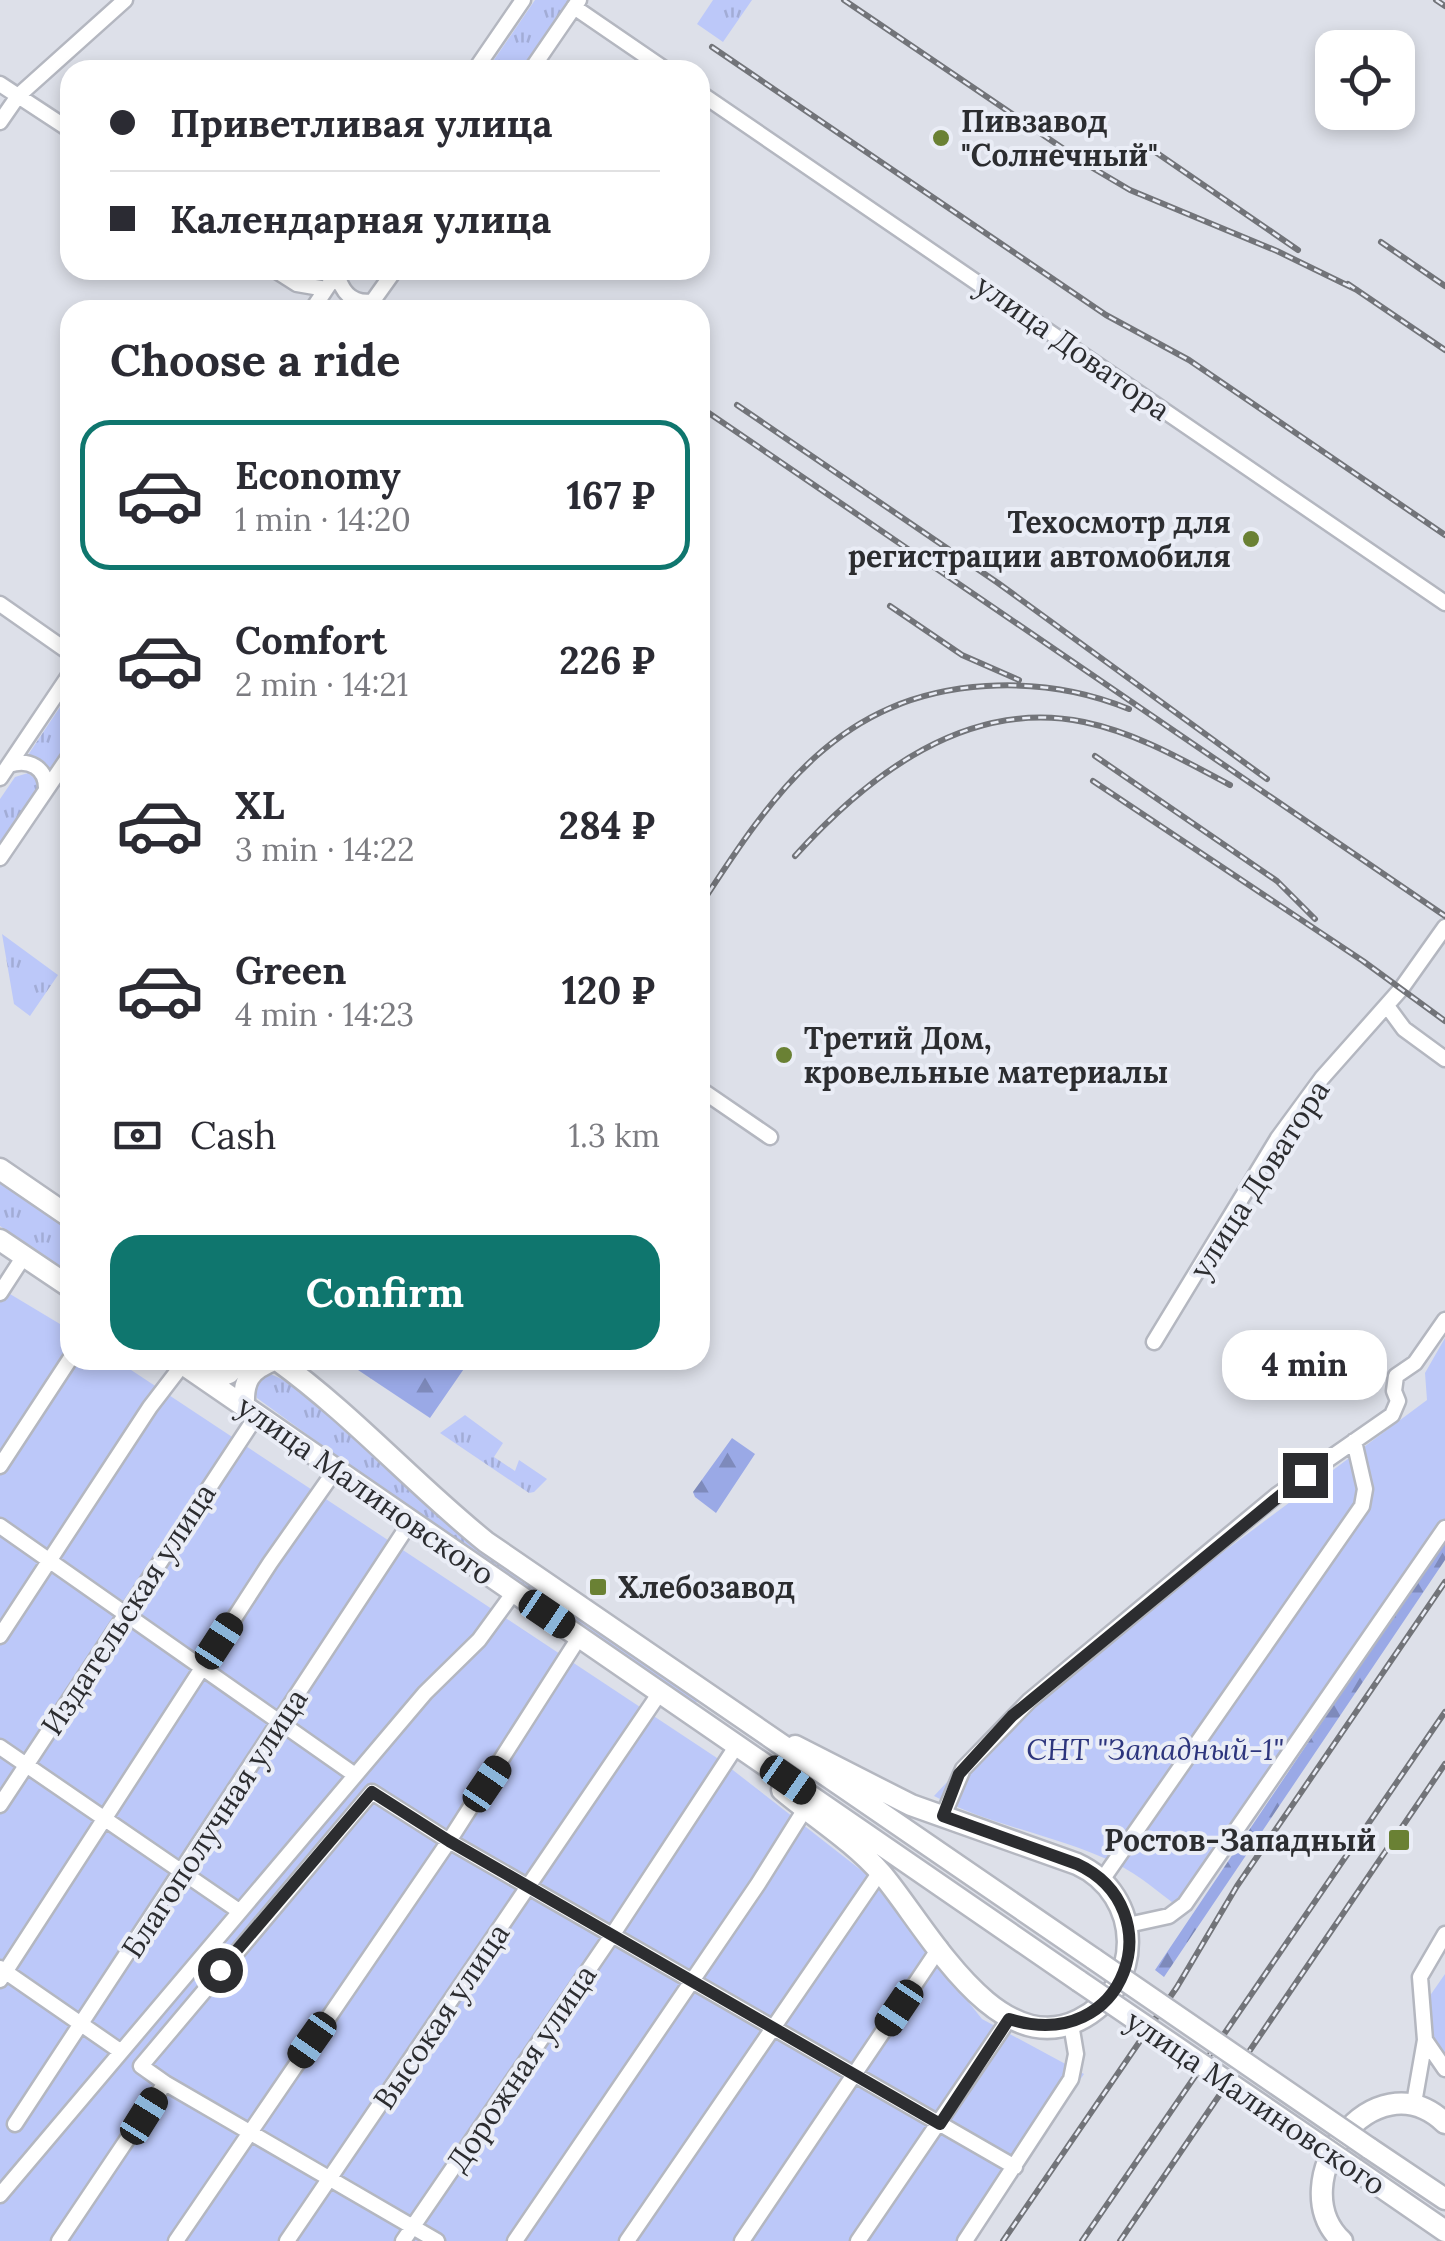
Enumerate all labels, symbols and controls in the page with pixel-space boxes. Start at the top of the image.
map controls [1315,30,1415,130]
button: locate [1315,30,1415,130]
text: Приветливая улица [170,99,552,147]
place label: Пивзавод "Солнечный" [961,102,1158,174]
marker: Пивзавод "Солнечный" [930,127,952,149]
text: Календарная улица [170,195,551,243]
street label: улица Доватора [968,266,1178,429]
text: Choose a ride [110,331,400,388]
icon: car [115,450,205,540]
text: Economy [235,451,401,499]
text: 167 ₽ [566,471,655,519]
text: 1 min · 14:20 [235,499,411,540]
place label: Техосмотр для регистрации автомобиля [848,503,1231,575]
marker: Техосмотр для регистрации автомобиля [1240,528,1262,550]
icon: car [115,615,205,705]
text: Comfort [235,616,387,664]
text: 226 ₽ [559,636,655,684]
text: 2 min · 14:21 [235,664,408,705]
icon: car [115,780,205,870]
text: XL [235,781,285,829]
text: 284 ₽ [559,801,655,849]
text: 3 min · 14:22 [235,829,414,870]
icon: car [115,945,205,1035]
text: Green [235,946,347,994]
text: 120 ₽ [562,966,655,1014]
text: 4 min · 14:23 [235,994,414,1035]
place label: Третий Дом, кровельные материалы [804,1019,1168,1091]
marker: Третий Дом, кровельные материалы [773,1044,795,1066]
street label: улица Доватора [1181,1072,1338,1286]
icon: cash [110,1108,165,1163]
text: Cash [190,1111,277,1159]
text: 1.3 km [568,1115,660,1156]
button: Confirm [110,1235,660,1350]
callout: 4 min [1222,1330,1388,1400]
text: 4 min [1261,1344,1348,1385]
street label: улица Малиновского [229,1387,502,1594]
route end [1283,1453,1328,1498]
street label: Издательская улица [32,1476,225,1743]
place label: Хлебозавод [618,1568,795,1606]
marker: Хлебозавод [587,1576,609,1598]
car [514,1585,580,1643]
car [190,1608,248,1674]
street label: Благополучная улица [113,1681,316,1965]
park label: СНТ "Западный-1" [1026,1730,1284,1768]
car [458,1751,516,1817]
car [755,1751,821,1809]
place label: Ростов-Западный [1104,1821,1376,1859]
marker: Ростов-Западный [1386,1827,1412,1853]
street label: Высокая улица [365,1916,518,2117]
route start [198,1948,243,1993]
street label: Дорожная улица [438,1957,605,2179]
car [870,1975,928,2041]
street label: улица Малиновского [1118,2001,1393,2204]
car [283,2007,341,2073]
car [115,2083,173,2149]

